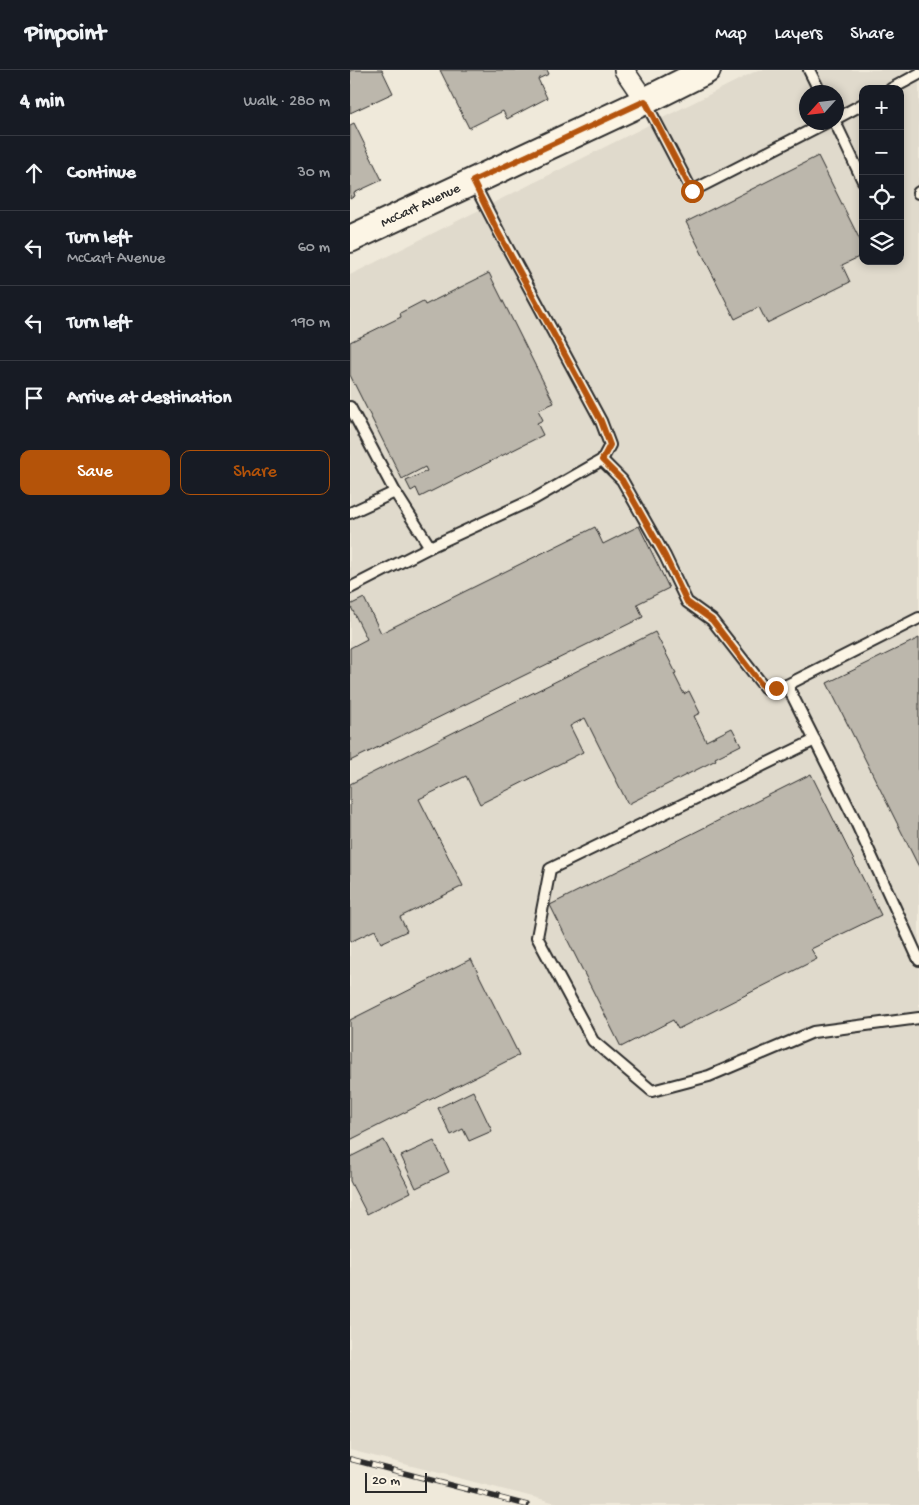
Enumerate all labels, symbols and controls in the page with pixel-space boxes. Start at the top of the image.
text: Pinpoint [25,20,106,49]
text: Map [715,24,747,45]
text: Layers [775,24,822,45]
text: Share [850,24,894,45]
north arrow [799,85,844,130]
map controls [859,85,904,265]
button: + [859,85,904,130]
text: 4 min [20,90,64,115]
text: Walk · 280 m [243,93,330,112]
button: − [859,130,904,175]
icon: ahead [20,159,48,187]
text: Continue [67,162,136,185]
text: 30 m [297,164,330,183]
button: locate [859,175,904,220]
street label: McCart Avenue [378,180,464,232]
route start [681,180,704,203]
button: layers [859,220,904,265]
text: Turn left [67,227,131,250]
icon: left [20,234,48,262]
text: 60 m [298,239,330,258]
text: McCart Avenue [67,250,165,269]
icon: left [20,309,48,337]
text: Turn left [67,312,131,335]
text: 190 m [291,314,330,333]
icon: arrive [20,384,48,412]
text: Arrive at destination [67,387,231,410]
button: Save [20,450,170,495]
button: Share [180,450,330,495]
route end [765,677,788,700]
scale bar [365,1470,428,1493]
text: 20 m [372,1473,400,1490]

